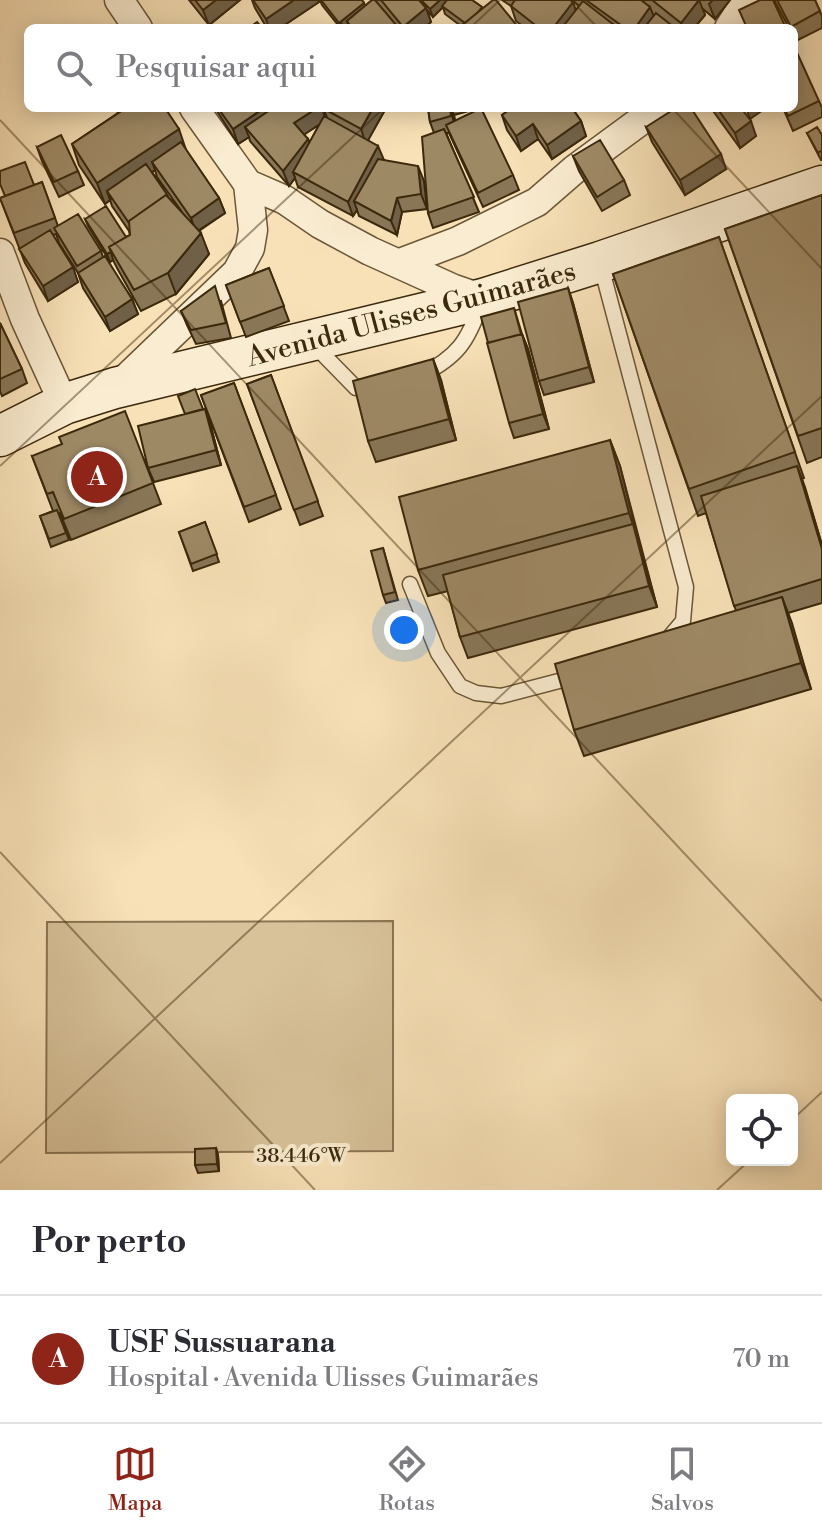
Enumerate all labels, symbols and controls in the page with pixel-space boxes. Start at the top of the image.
search box [24,24,798,112]
icon: search [52,46,96,90]
text: Pesquisar aqui [116,49,317,87]
street label: Avenida Ulisses Guimarães [242,254,580,376]
pin: A [71,447,123,507]
your location [384,610,424,650]
map controls [726,1094,798,1166]
button: locate [726,1094,798,1166]
text: 38.446°W [256,1144,347,1169]
text: Por perto [32,1221,187,1263]
text: USF Sussuarana [108,1324,336,1362]
text: A [49,1343,67,1375]
text: 70 m [732,1343,790,1375]
text: Hospital · Avenida Ulisses Guimarães [108,1362,539,1394]
tab: Mapa [108,1442,163,1517]
tab: Rotas [379,1442,435,1517]
tab: Salvos [651,1442,714,1517]

